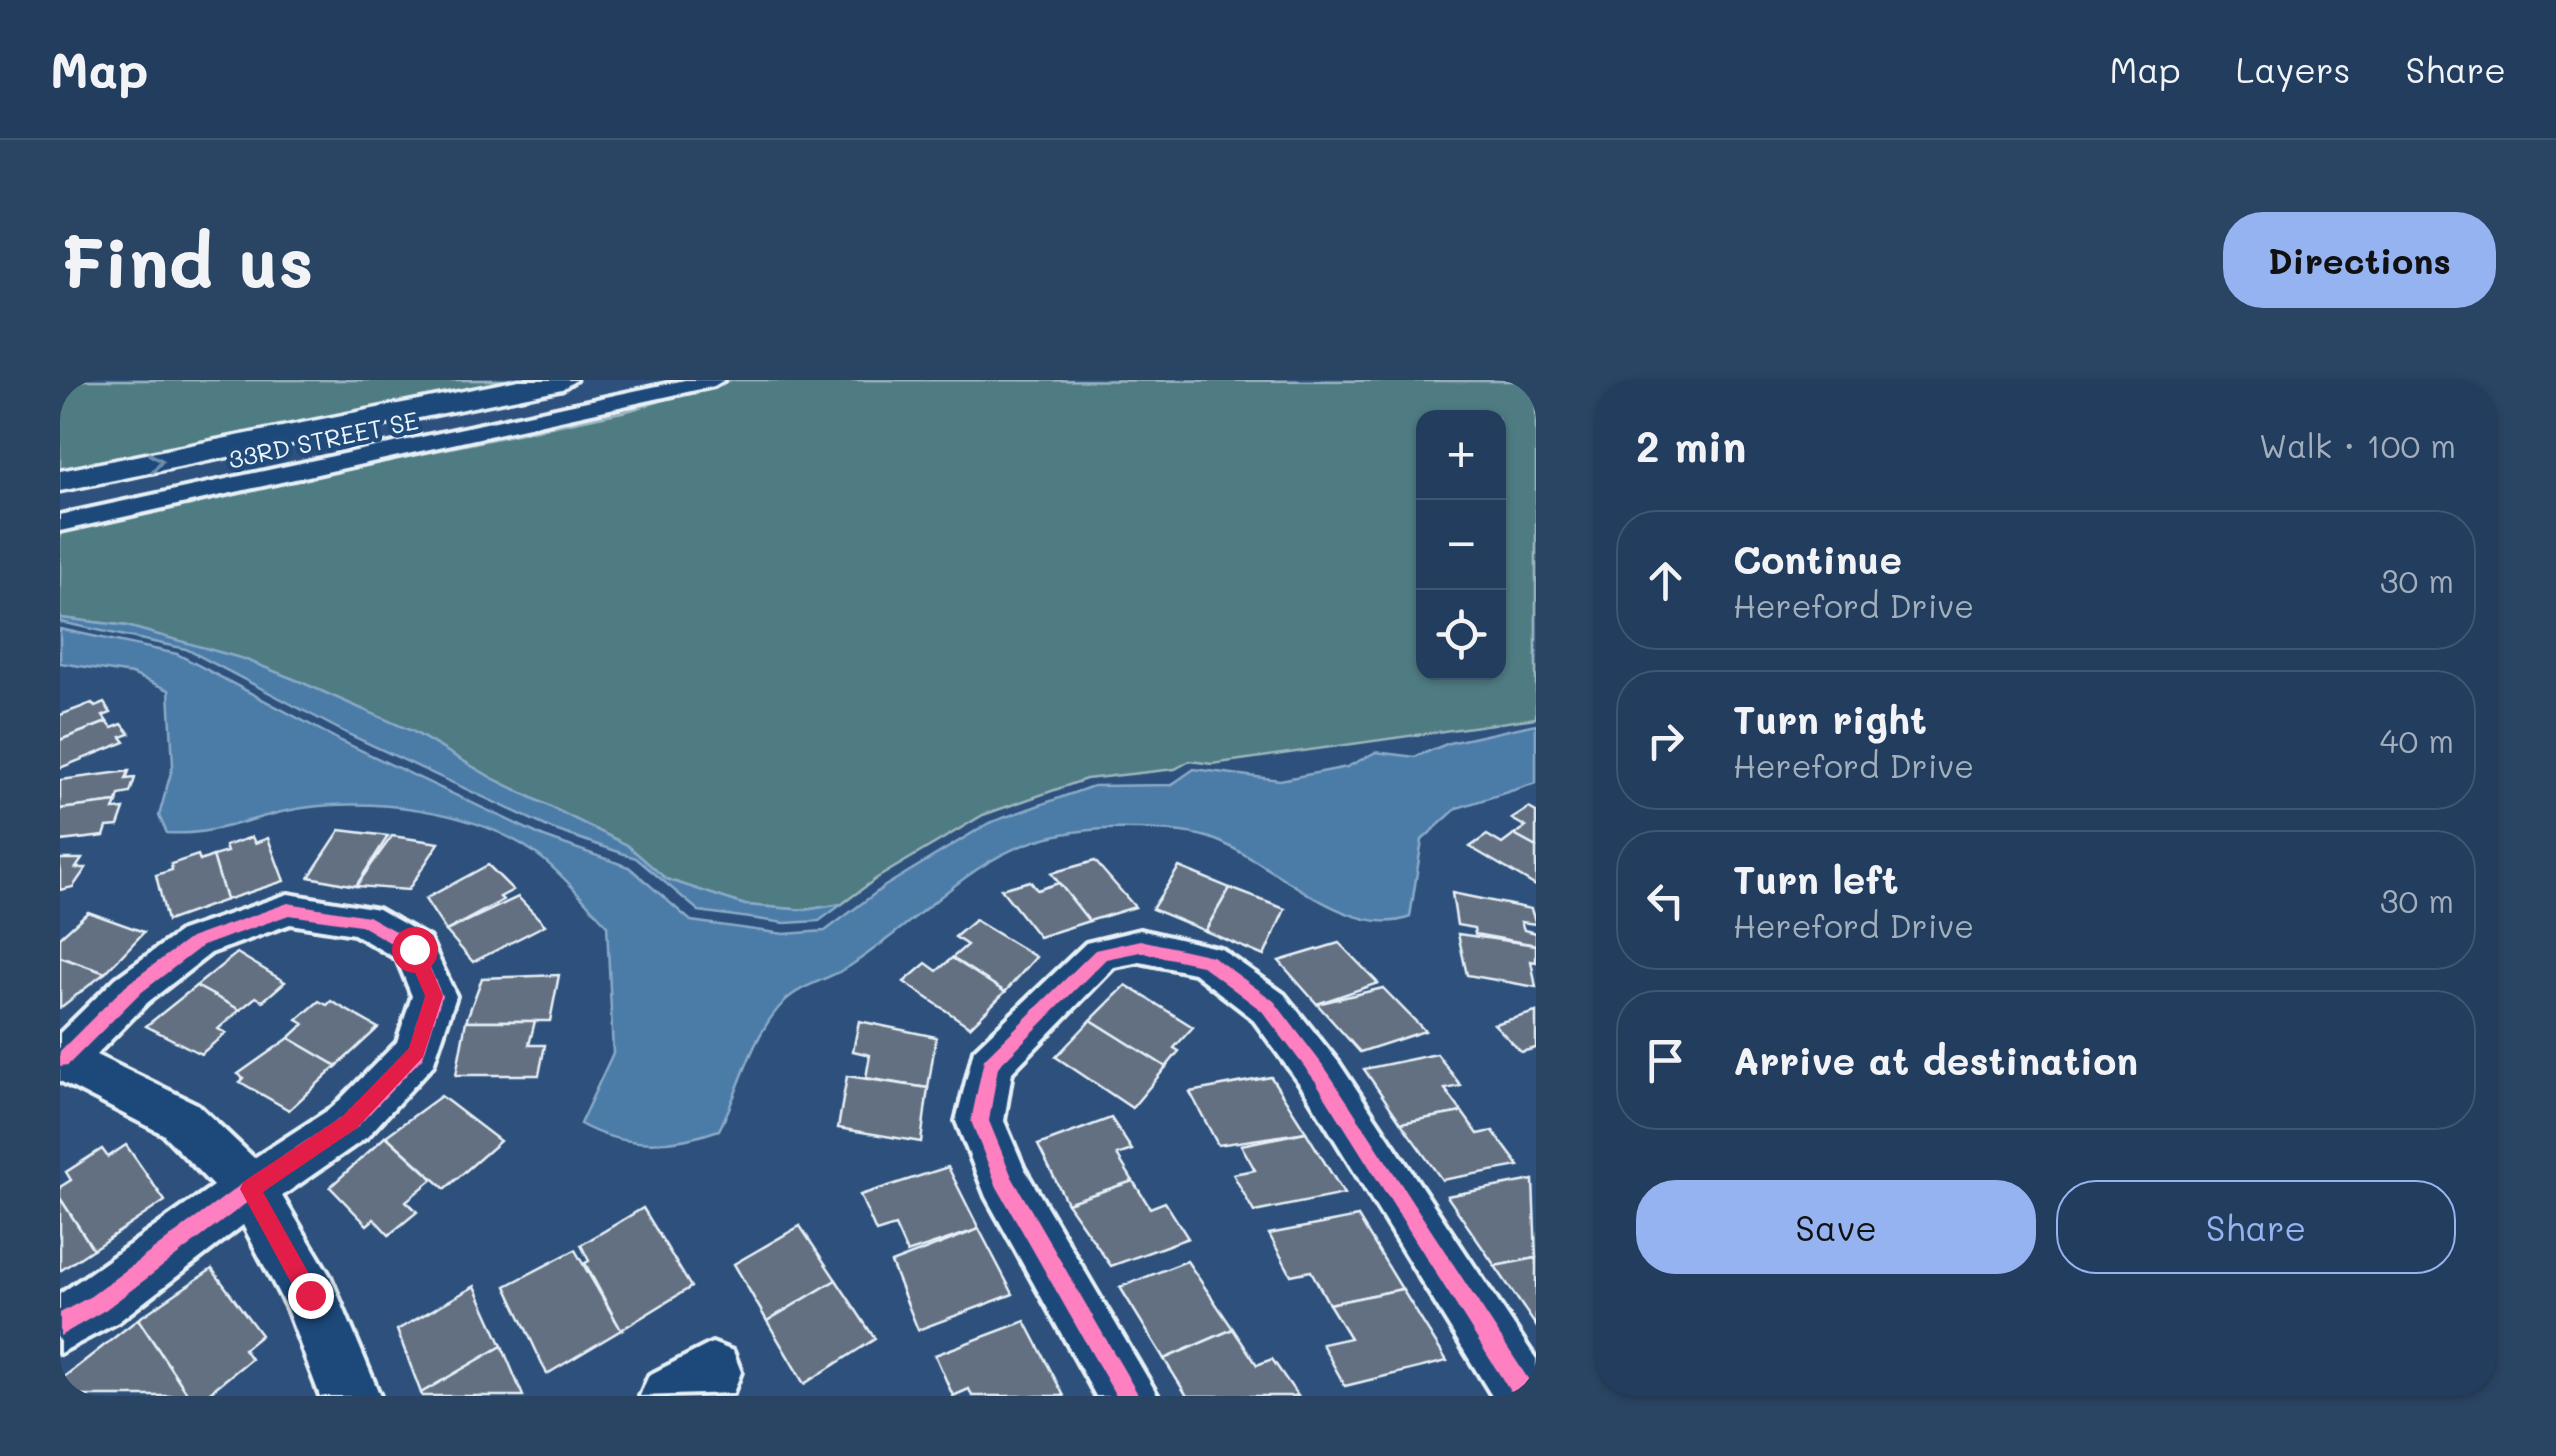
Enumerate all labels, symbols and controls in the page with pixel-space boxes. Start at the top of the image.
text: Map [50,38,149,100]
text: Map [2109,46,2181,92]
text: Layers [2236,46,2351,92]
text: Share [2406,46,2506,92]
button: Directions [2223,212,2496,308]
text: Find us [60,214,314,306]
street label: 33RD STREET SE [225,403,421,475]
map controls [1416,410,1506,680]
button: + [1416,410,1506,500]
text: 2 min [1636,418,1746,473]
text: Walk · 100 m [2259,424,2456,466]
one-way arrow [147,452,164,473]
button: − [1416,500,1506,590]
text: Continue [1733,534,1902,584]
icon: ahead [1638,553,1693,608]
text: 30 m [2380,559,2454,601]
text: Hereford Drive [1733,584,1974,626]
button: locate [1416,590,1506,680]
text: Turn right [1733,694,1927,744]
icon: right [1638,713,1693,768]
text: 40 m [2380,719,2454,761]
text: Hereford Drive [1733,744,1974,786]
text: Turn left [1733,854,1899,904]
icon: left [1638,873,1693,928]
text: 30 m [2380,879,2454,921]
text: Hereford Drive [1733,904,1974,946]
route start [392,927,438,973]
icon: arrive [1638,1033,1693,1088]
text: Arrive at destination [1733,1035,2138,1085]
button: Save [1636,1180,2036,1274]
button: Share [2056,1180,2456,1274]
route end [288,1273,334,1319]

